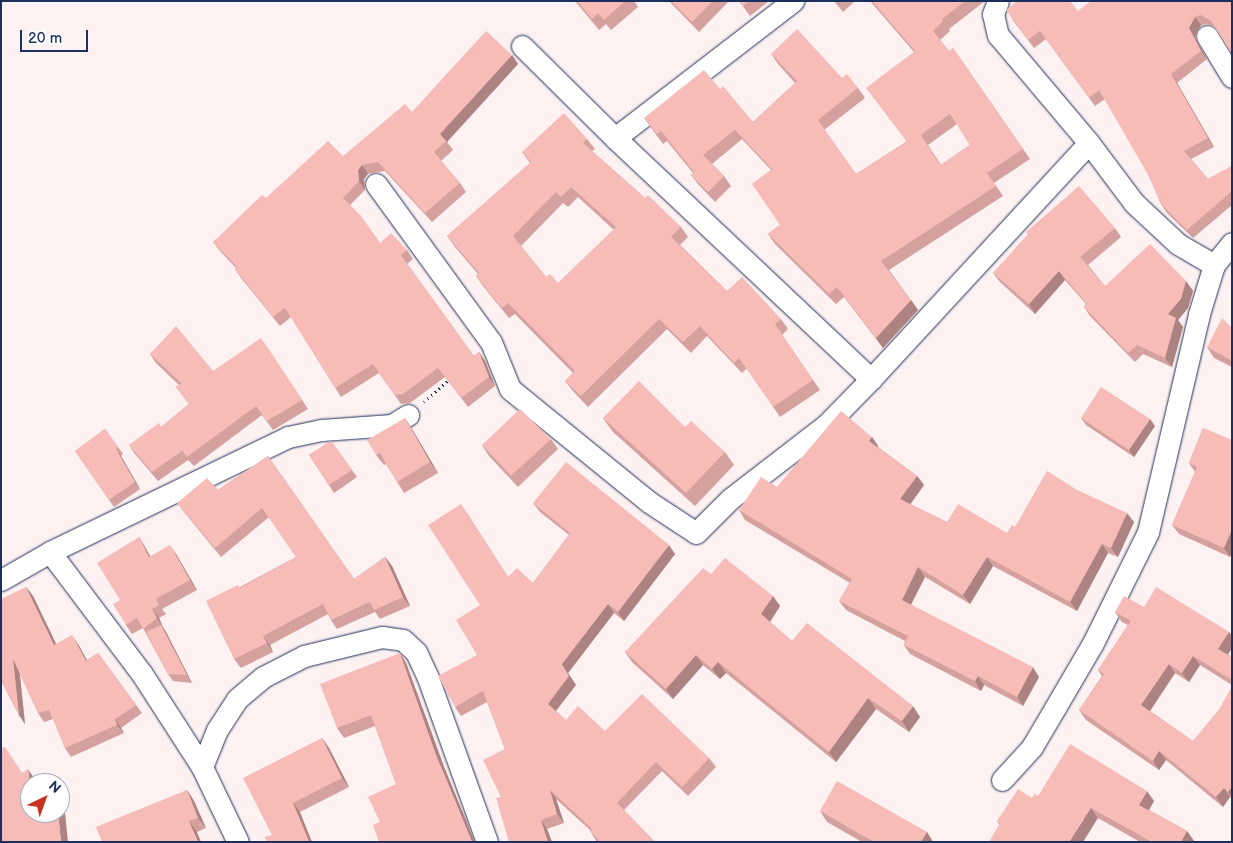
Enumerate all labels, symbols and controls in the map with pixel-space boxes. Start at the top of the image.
scale bar [22,20,90,52]
text: 20 m [28,29,62,48]
north arrow [20,773,70,823]
text: N [45,777,64,797]

